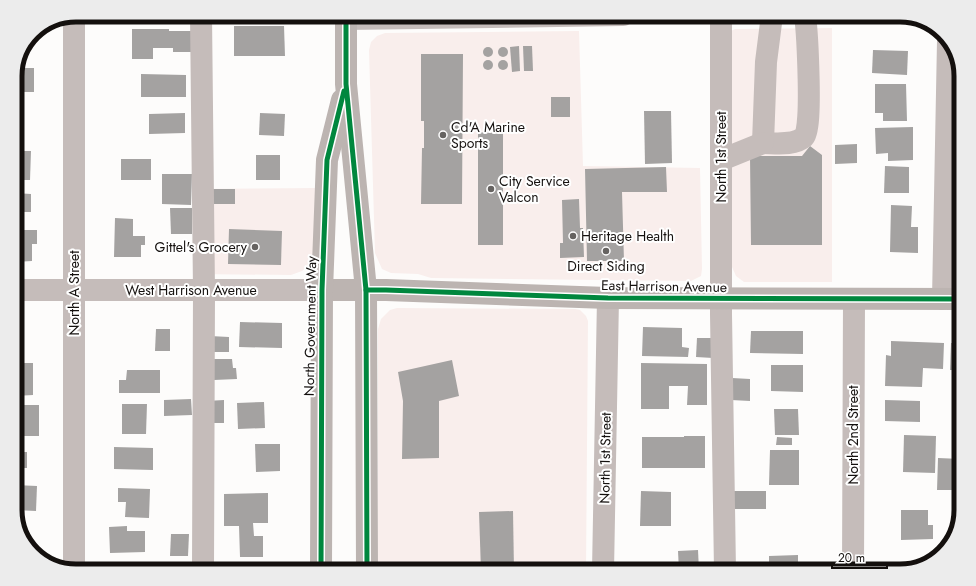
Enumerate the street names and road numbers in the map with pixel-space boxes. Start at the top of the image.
street label: North 1st Street [711,111,731,203]
street label: North A Street [64,250,84,336]
street label: North Government Way [299,255,321,396]
street label: East Harrison Avenue [601,275,727,297]
street label: West Harrison Avenue [125,280,257,300]
street label: North 2nd Street [843,385,863,485]
street label: North 1st Street [594,412,616,504]

